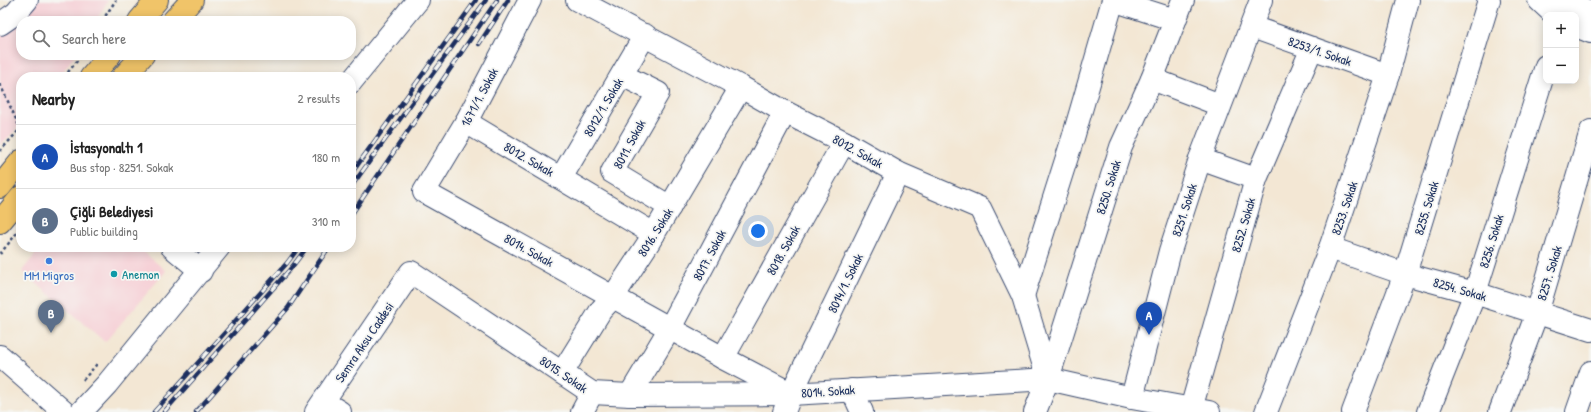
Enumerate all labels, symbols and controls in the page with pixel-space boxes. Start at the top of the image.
map controls [1543,12,1579,84]
button: + [1543,12,1579,48]
search box [16,16,356,60]
icon: search [30,27,52,49]
text: Search here [62,28,126,49]
street label: 8253/1. Sokak [1286,32,1355,70]
button: − [1543,48,1579,84]
street label: 1671/1. Sokak [456,64,502,130]
street label: 8012/1. Sokak [579,74,627,140]
text: Nearby [32,87,75,110]
text: 2 results [298,89,340,107]
street label: 8011. Sokak [608,116,650,172]
street label: 8012. Sokak [830,130,887,173]
text: İstasyonaltı 1 [70,137,143,158]
street label: 8012. Sokak [501,137,558,181]
text: A [42,148,48,166]
text: 180 m [312,148,340,166]
street label: 8250. Sokak [1091,157,1125,216]
text: Bus stop · 8251. Sokak [70,158,173,176]
street label: 8253. Sokak [1326,178,1362,237]
street label: 8255. Sokak [1409,178,1443,237]
street label: 8251. Sokak [1167,181,1201,239]
street label: 8252. Sokak [1227,195,1260,254]
text: Çiğli Belediyesi [70,201,153,222]
street label: 8016. Sokak [633,204,677,260]
street label: 8256. Sokak [1474,211,1508,270]
text: B [42,212,48,230]
text: 310 m [312,212,340,230]
your location [748,221,768,241]
street label: 8018. Sokak [762,221,804,278]
text: Public building [70,222,138,240]
street label: 8017. Sokak [688,226,730,284]
street label: 8014. Sokak [501,229,557,271]
street label: 8257. Sokak [1532,243,1566,303]
street label: 8014/1. Sokak [823,250,867,316]
marker: MM Migros [44,256,54,266]
place label: Anemon [122,265,159,283]
place label: MM Migros [24,266,74,284]
marker: Anemon [109,269,119,279]
street label: 8254. Sokak [1431,273,1489,305]
street label: Semra Aksu Caddesi [330,298,398,386]
pin: B [38,300,64,333]
pin: A [1136,302,1162,335]
street label: 8015. Sokak [536,351,592,397]
street label: 8014. Sokak [800,380,856,402]

